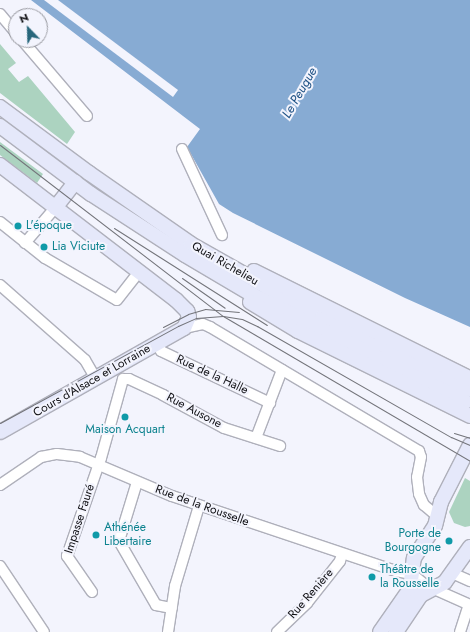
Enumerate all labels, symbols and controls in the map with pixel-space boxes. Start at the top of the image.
north arrow [8,8,48,48]
text: N [17,9,31,27]
water label: Le Peugue [279,65,321,121]
place label: L'époque [26,219,72,233]
marker: L'époque [13,221,23,231]
street label: Quai Richelieu [189,239,261,289]
place label: Lia Viciute [52,240,105,254]
marker: Lia Viciute [39,242,49,252]
street label: Cours d'Alsace et Lorraine [31,341,153,421]
street label: Rue de la Halle [174,352,250,398]
street label: Rue Ausone [164,390,224,432]
marker: Maison Acquart [120,412,130,422]
place label: Maison Acquart [85,423,165,437]
street label: Impasse Fauré [62,482,98,556]
street label: Rue de la Rousselle [153,482,251,530]
place label: Athénée Libertaire [104,521,152,549]
place label: Porte de Bourgogne [385,527,441,555]
marker: Athénée Libertaire [91,530,101,540]
marker: Porte de Bourgogne [444,536,454,546]
place label: Théâtre de la Rousselle [380,563,439,591]
street label: Rue Renière [285,566,337,622]
marker: Théâtre de la Rousselle [367,572,377,582]

